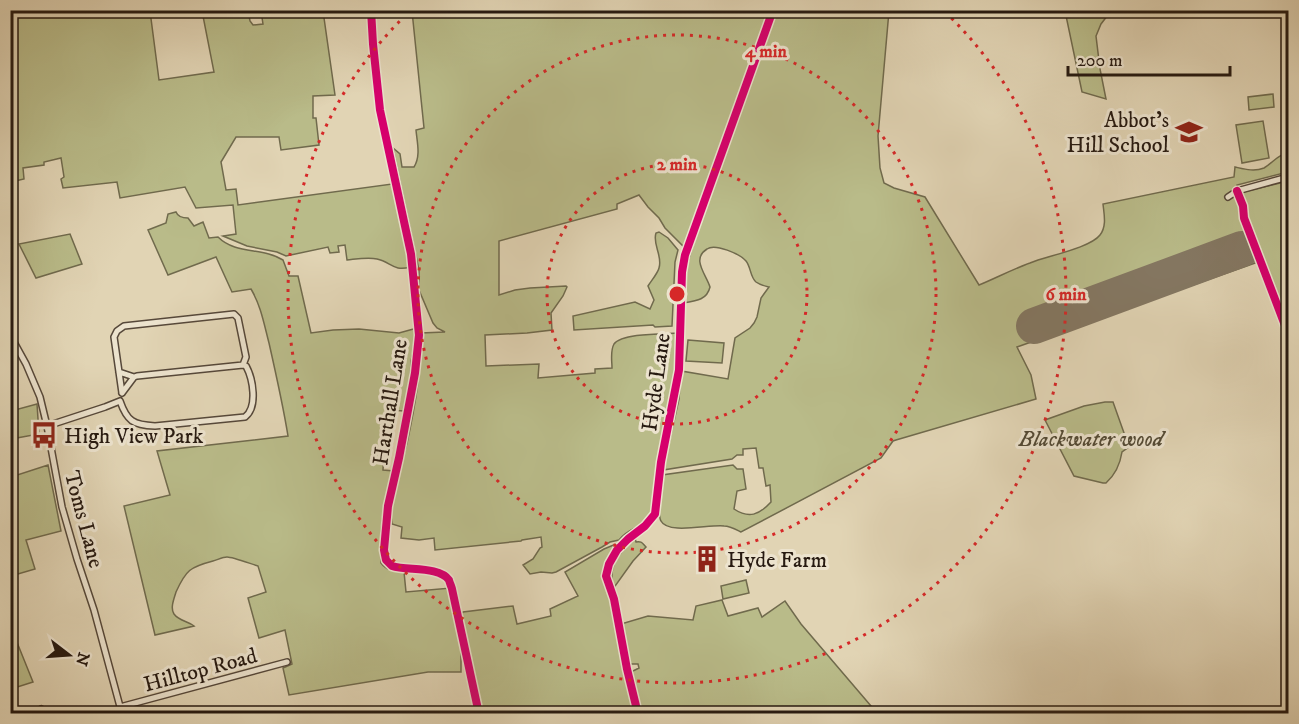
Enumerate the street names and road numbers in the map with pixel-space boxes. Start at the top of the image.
street label: Hyde Lane [636,331,677,433]
street label: Harthall Lane [367,337,414,467]
street label: Toms Lane [58,468,109,571]
street label: Hilltop Road [141,642,260,699]

